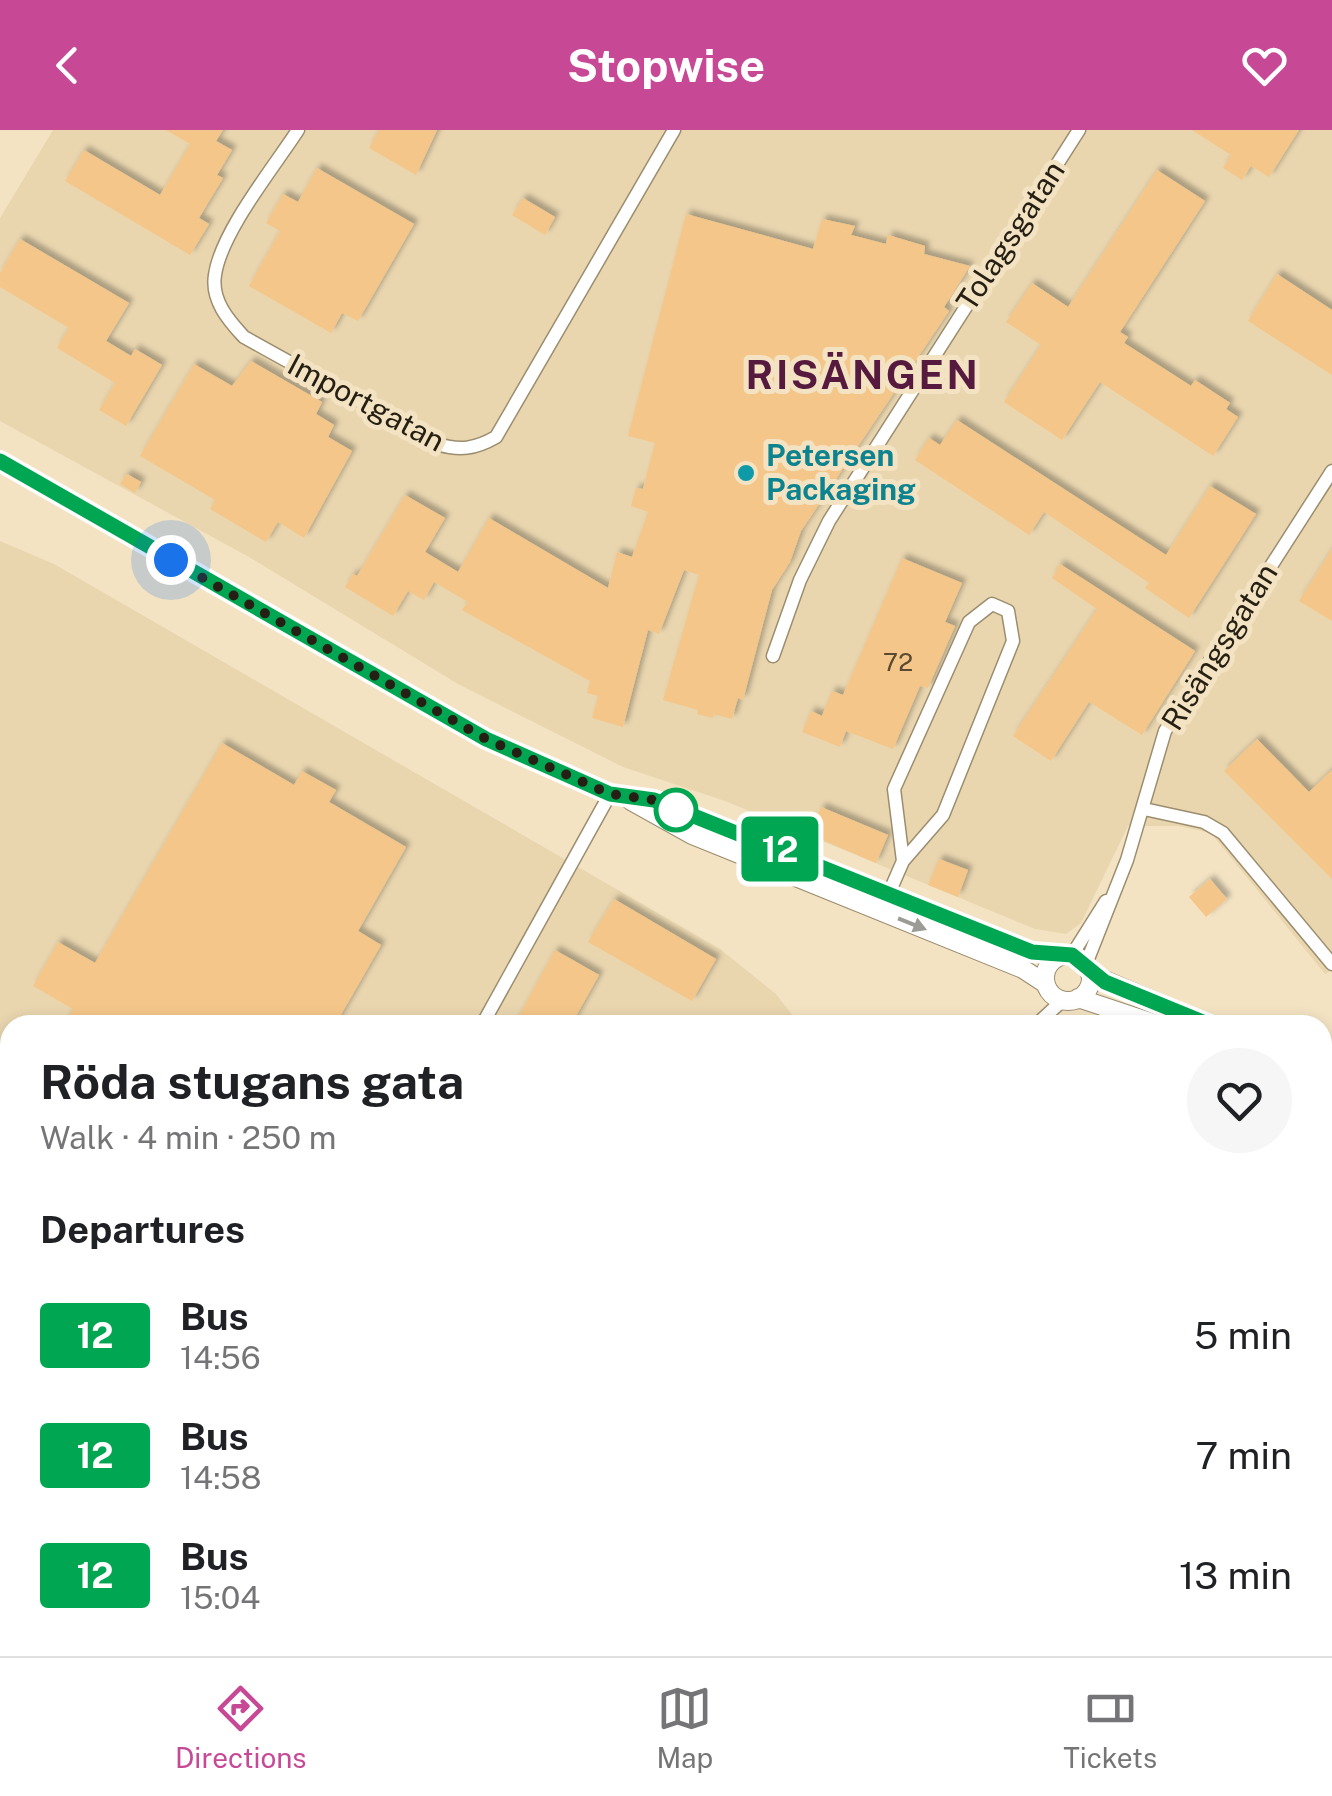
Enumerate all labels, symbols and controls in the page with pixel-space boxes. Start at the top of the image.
icon: back [40,38,95,93]
icon: heart [1237,38,1292,93]
text: Stopwise [567,39,765,92]
street label: Tolagsgatan [948,154,1072,317]
street label: Importgatan [282,346,451,458]
district label: RISÄNGEN [746,351,980,398]
place label: Petersen Packaging [766,437,916,507]
marker: Petersen Packaging [735,462,757,484]
your location [146,535,196,585]
street label: Risängsgatan [1154,557,1285,736]
house number: 72 [883,647,913,677]
unlabelled marker [655,789,697,831]
line badge: 12 [735,816,825,882]
text: 12 [761,829,799,870]
one-way arrow [898,917,928,933]
button: heart [1187,1048,1292,1153]
text: Röda stugans gata [40,1053,464,1110]
text: Walk · 4 min · 250 m [40,1119,336,1156]
text: Departures [40,1207,245,1252]
text: Bus [180,1294,249,1339]
text: 5 min [1194,1313,1292,1358]
text: 12 [76,1315,114,1356]
text: 14:56 [180,1339,261,1376]
text: Bus [180,1414,249,1459]
text: 7 min [1195,1433,1292,1478]
text: 12 [76,1435,114,1476]
text: 14:58 [180,1459,262,1496]
text: Bus [180,1534,249,1579]
text: 13 min [1179,1553,1292,1598]
text: 12 [76,1555,114,1596]
text: 15:04 [180,1579,260,1616]
tab: Directions [175,1681,306,1774]
tab: Map [656,1681,713,1774]
tab: Tickets [1063,1681,1157,1774]

